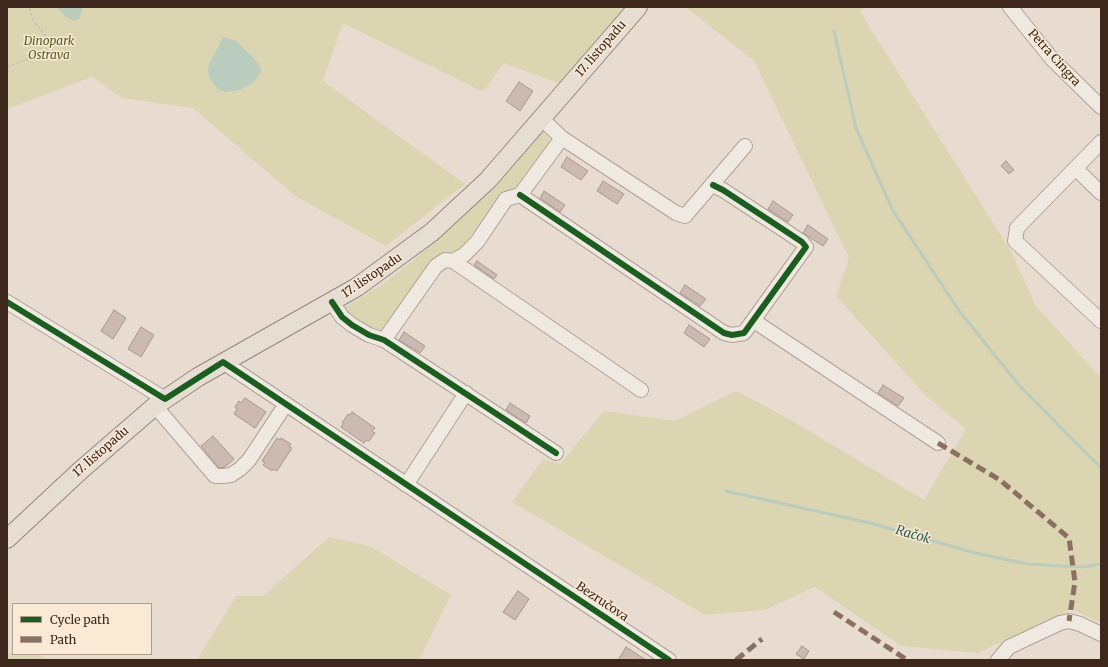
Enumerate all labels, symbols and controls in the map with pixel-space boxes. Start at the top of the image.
street label: 17. listopadu [573,18,629,80]
street label: Petra Cingra [1025,27,1083,89]
park label: Dinopark Ostrava [24,35,74,63]
street label: 17. listopadu [339,251,405,301]
street label: 17. listopadu [70,424,132,480]
water label: Račok [894,523,932,547]
street label: Bezručova [573,579,631,625]
legend [12,603,152,655]
text: Cycle path [50,612,110,627]
text: Path [50,632,76,647]

